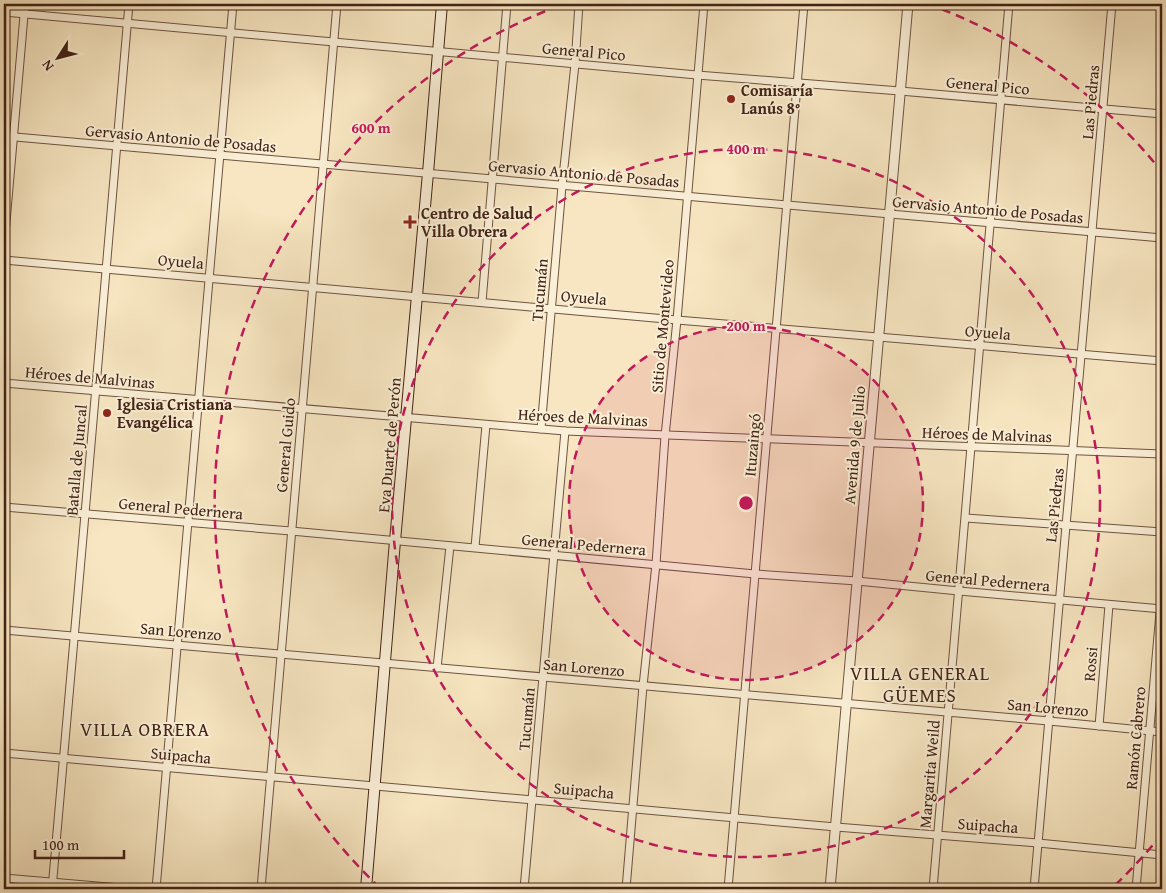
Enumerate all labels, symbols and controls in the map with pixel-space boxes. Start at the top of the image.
north arrow [32,32,82,82]
street label: General Pico [541,35,627,67]
text: N [36,55,58,75]
street label: Las Piedras [1075,64,1105,140]
street label: General Pico [945,69,1031,101]
place label: Comisaría Lanús 8° [741,78,814,120]
marker: Comisaría Lanús 8° [725,93,737,105]
text: 600 m [351,117,391,138]
street label: Gervasio Antonio de Posadas [84,118,278,158]
text: 400 m [726,138,766,159]
street label: Gervasio Antonio de Posadas [487,153,681,193]
street label: Gervasio Antonio de Posadas [891,189,1085,229]
place label: Centro de Salud Villa Obrera [421,201,534,243]
marker: Centro de Salud Villa Obrera [403,215,417,229]
street label: Oyuela [157,247,205,275]
street label: Tucumán [524,258,554,322]
street label: Sitio de Montevideo [644,258,680,394]
street label: Oyuela [560,283,608,311]
text: 200 m [726,315,766,336]
street label: Oyuela [964,318,1012,346]
street label: Héroes de Malvinas [24,359,156,395]
street label: Eva Duarte de Perón [371,376,407,514]
street label: Avenida 9 de Julio [837,385,871,505]
place label: Iglesia Cristiana Evangélica [117,392,233,434]
street label: General Guido [269,397,301,493]
street label: Héroes de Malvinas [517,402,649,432]
street label: Batalla de Juncal [59,403,93,516]
marker: Iglesia Cristiana Evangélica [101,407,113,419]
street label: Ituzaingó [737,412,767,478]
street label: Héroes de Malvinas [922,420,1052,448]
street label: Las Piedras [1038,467,1070,543]
street label: General Pedernera [118,491,245,525]
centre of rings [737,494,755,512]
street label: General Pedernera [521,527,648,561]
street label: General Pedernera [925,563,1052,597]
street label: San Lorenzo [139,615,223,647]
street label: Rossi [1077,645,1104,682]
street label: San Lorenzo [542,651,626,683]
district label: VILLA GENERAL GÜEMES [850,659,990,709]
street label: Ramón Cabrero [1119,685,1151,791]
street label: Tucumán [511,687,541,751]
street label: San Lorenzo [1006,691,1090,723]
district label: VILLA OBRERA [80,715,210,743]
street label: Margarita Weild [912,718,946,829]
street label: Suipacha [150,740,213,770]
street label: Suipacha [553,775,616,805]
street label: Suipacha [957,811,1019,839]
scale bar [35,828,124,860]
text: 100 m [42,834,80,855]

